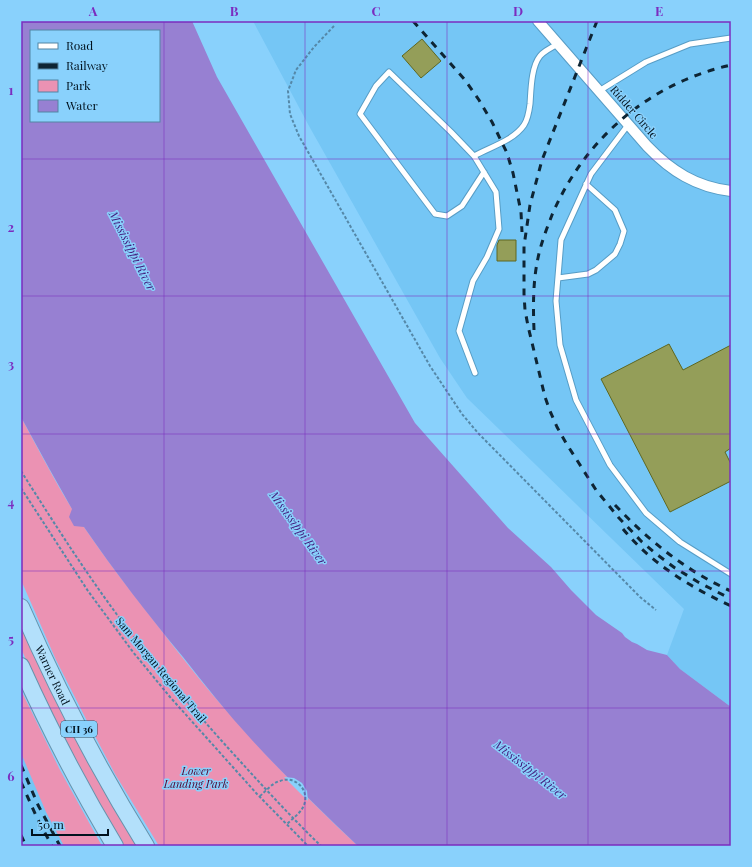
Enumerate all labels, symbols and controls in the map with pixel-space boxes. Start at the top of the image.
text: A [88,2,98,19]
text: B [230,2,239,19]
text: C [371,2,381,19]
text: D [513,2,523,19]
text: E [655,2,663,19]
legend [30,30,160,122]
text: Road [66,37,93,53]
text: Railway [66,57,108,73]
text: Park [66,77,91,93]
text: 1 [9,81,14,98]
street label: Ridder Circle [607,82,662,142]
text: Water [65,97,99,113]
water label: Mississippi River [105,207,160,294]
text: 2 [8,218,15,235]
text: 3 [8,355,14,372]
water label: Mississippi River [266,486,332,568]
text: 4 [8,493,15,510]
street label: Sam Morgan Regional Trail [113,614,210,726]
text: 5 [8,630,14,647]
street label: Warner Road [32,642,74,708]
road number: CH 36 [61,721,97,737]
water label: Mississippi River [490,735,571,803]
park label: Lower Landing Park [163,763,229,791]
text: 6 [7,767,15,784]
scale bar [32,811,108,837]
text: 50 m [38,816,64,832]

